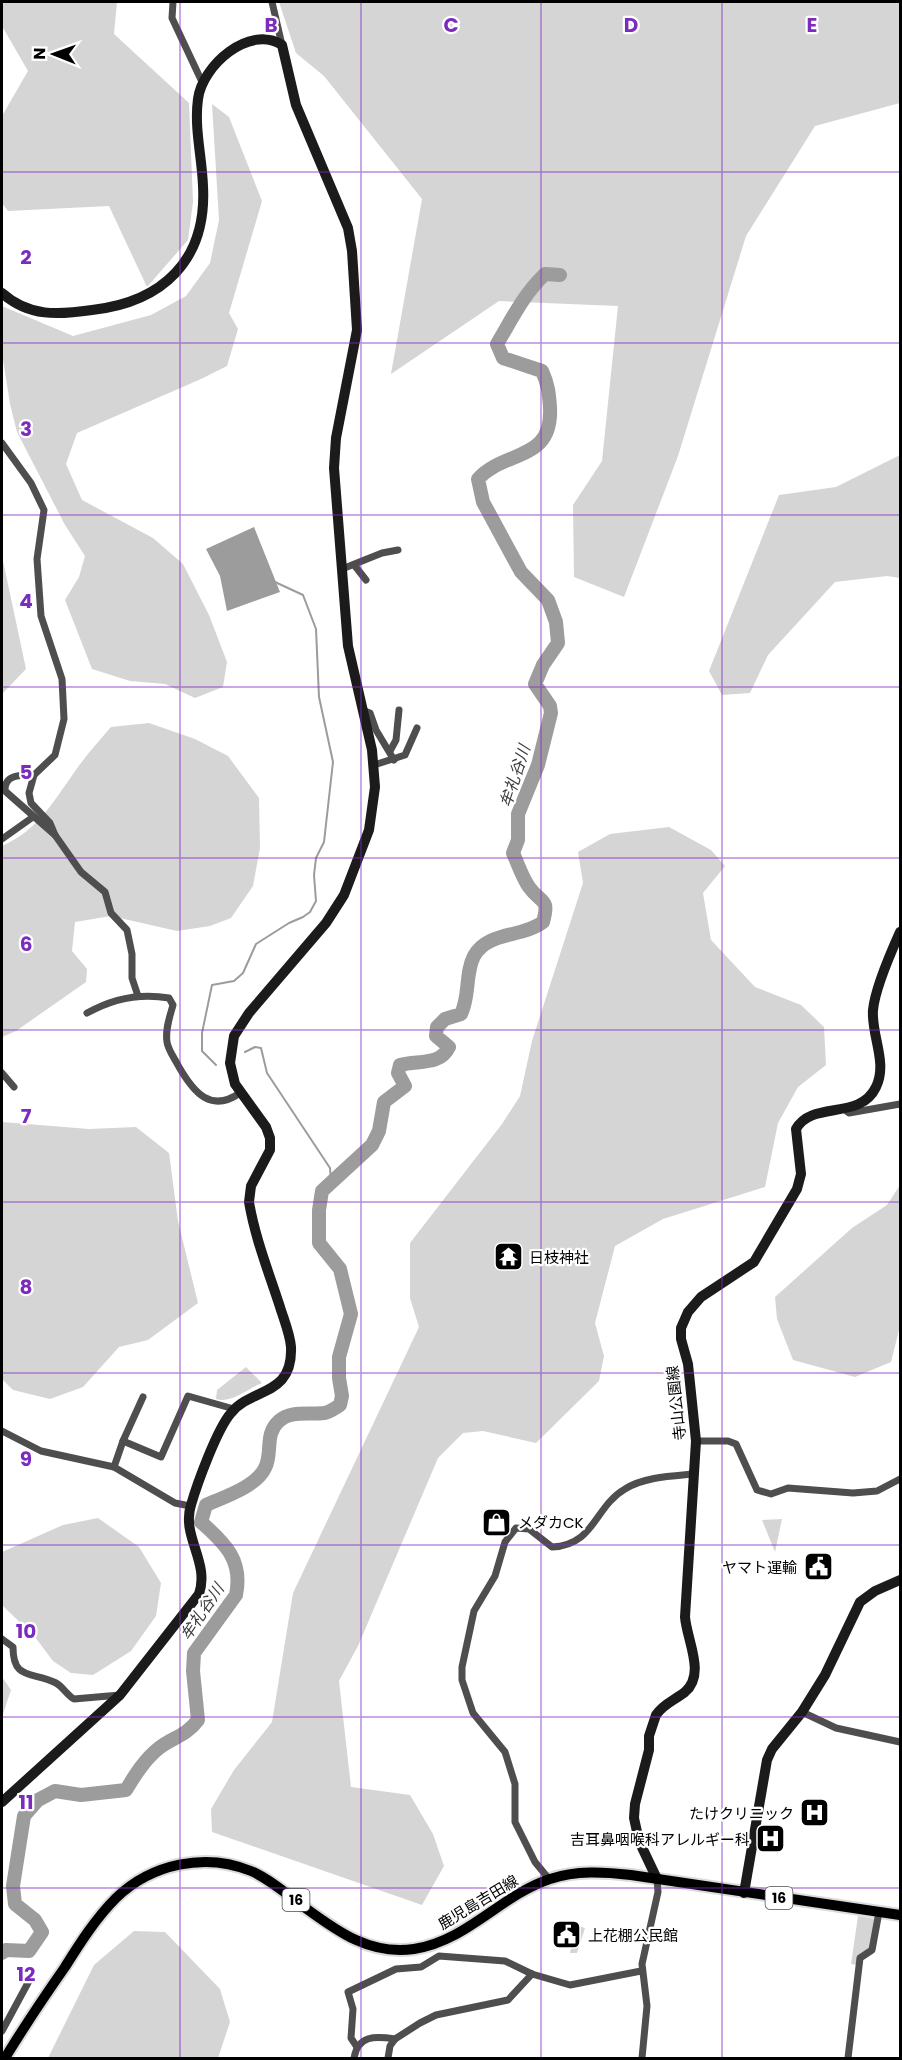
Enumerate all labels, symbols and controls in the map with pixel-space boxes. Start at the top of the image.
text: B [264,11,278,39]
text: C [443,11,459,39]
text: D [624,11,638,39]
text: E [807,11,817,39]
north arrow [24,24,84,84]
text: N [28,48,51,60]
text: 2 [20,243,32,271]
text: 3 [20,415,32,443]
text: 4 [19,587,33,615]
water label: 牟礼谷川 [494,740,536,810]
text: 5 [20,758,33,786]
text: 6 [20,930,32,958]
text: 7 [21,1102,32,1130]
temple icon: 日枝神社 [492,1241,524,1273]
place label: 日枝神社 [529,1247,589,1268]
text: 8 [20,1273,32,1301]
street label: 寺山公園線 [662,1365,690,1441]
text: 9 [20,1445,32,1473]
shop icon: メダカCK [481,1506,513,1538]
place label: メダカCK [518,1512,584,1533]
public building icon: ヤマト運輸 [802,1551,834,1583]
place label: ヤマト運輸 [722,1557,797,1578]
water label: 牟礼谷川 [175,1577,231,1645]
text: 10 [16,1617,36,1645]
text: 11 [18,1788,34,1816]
hospital icon: たけクリニック [799,1797,831,1829]
place label: たけクリニック [689,1803,794,1824]
hospital icon: 吉耳鼻咽喉科アレルギー科 [755,1823,787,1855]
place label: 吉耳鼻咽喉科アレルギー科 [570,1829,750,1850]
street label: 鹿児島吉田線 [434,1870,522,1934]
road number: 16 [766,1887,792,1909]
road number: 16 [282,1889,310,1911]
public building icon: 上花棚公民館 [551,1919,583,1951]
place label: 上花棚公民館 [588,1925,678,1946]
text: 12 [17,1960,35,1988]

